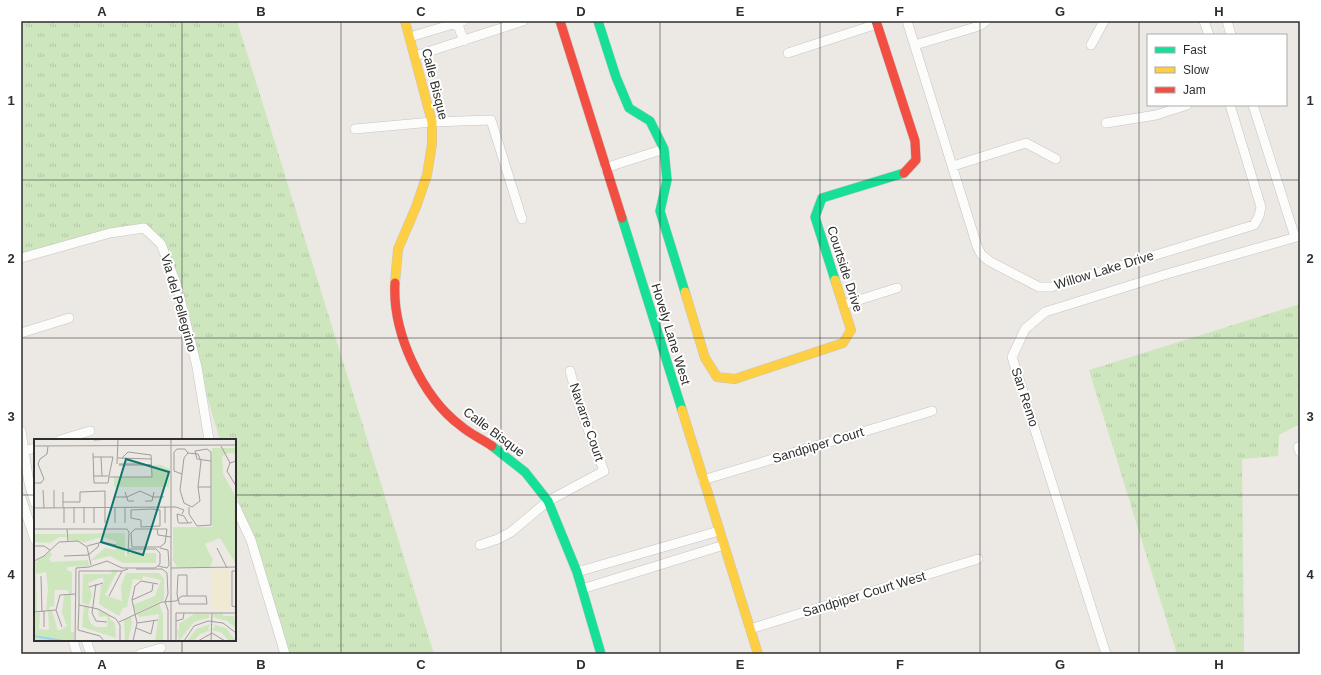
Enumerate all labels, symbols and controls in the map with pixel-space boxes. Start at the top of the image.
text: A [97,4,107,19]
text: B [256,4,266,19]
text: C [416,4,426,19]
text: D [576,4,586,19]
text: E [736,4,745,19]
text: F [896,4,904,19]
text: G [1055,4,1065,19]
text: H [1214,4,1224,19]
legend [1147,34,1287,106]
text: Fast [1183,43,1207,57]
street label: Calle Bisque [419,47,451,121]
text: Slow [1183,63,1209,77]
text: Jam [1183,83,1206,97]
text: 1 [7,93,15,108]
text: 1 [1306,93,1314,108]
street label: Courtside Drive [824,224,866,314]
street label: Willow Lake Drive [1052,248,1156,292]
text: 2 [7,251,15,266]
text: 2 [1306,251,1314,266]
street label: Via del Pellegrino [158,252,200,354]
street label: Hovely Lane West [648,281,694,387]
street label: San Remo [1008,365,1042,429]
street label: Navarre Court [567,381,608,463]
street label: Calle Bisque [460,404,528,460]
text: 3 [7,409,15,424]
text: 3 [1306,409,1314,424]
street label: Sandpiper Court [771,424,866,466]
inset map [34,439,236,641]
text: 4 [7,567,15,582]
text: 4 [1306,567,1314,582]
street label: Sandpiper Court West [801,568,928,620]
text: A [97,657,107,672]
text: B [256,657,266,672]
text: C [416,657,426,672]
text: D [576,657,586,672]
text: E [736,657,745,672]
text: F [896,657,904,672]
text: G [1055,657,1065,672]
text: H [1214,657,1224,672]

